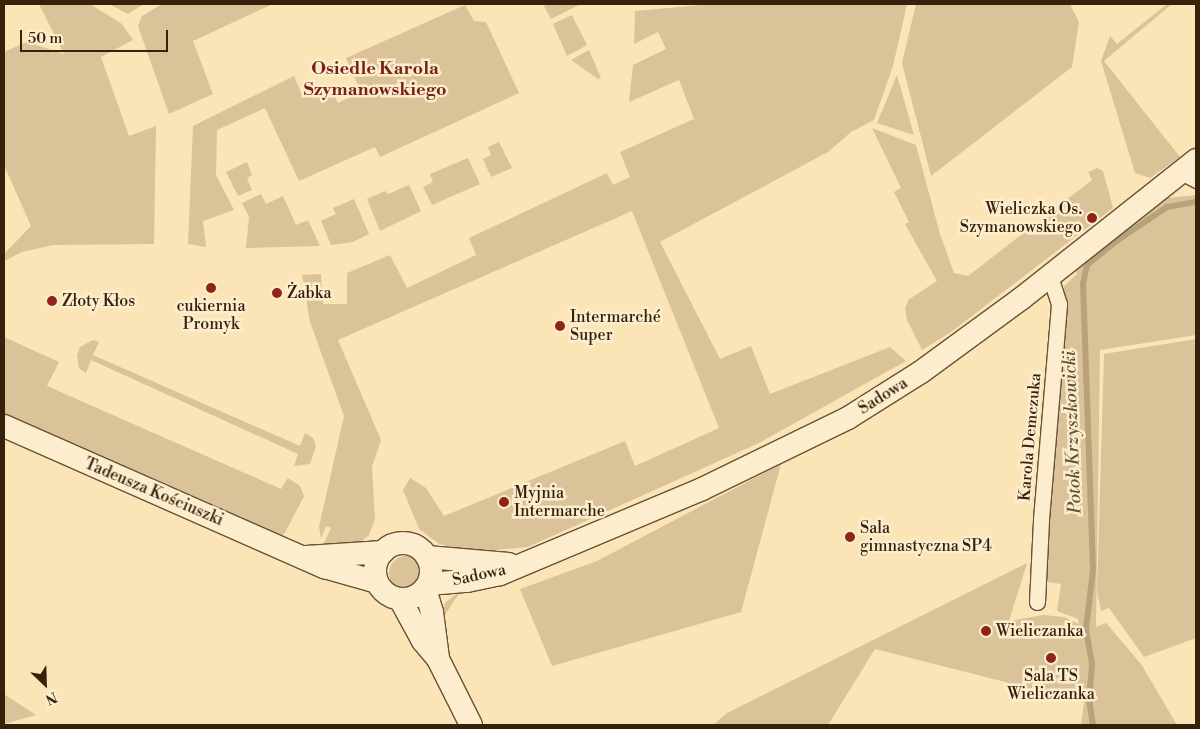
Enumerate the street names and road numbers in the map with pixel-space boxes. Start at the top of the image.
street label: Karola Demczuka [1015,372,1045,502]
street label: Sadowa [855,373,911,419]
street label: Tadeusza Kościuszki [82,454,226,530]
street label: Sadowa [450,560,508,590]

